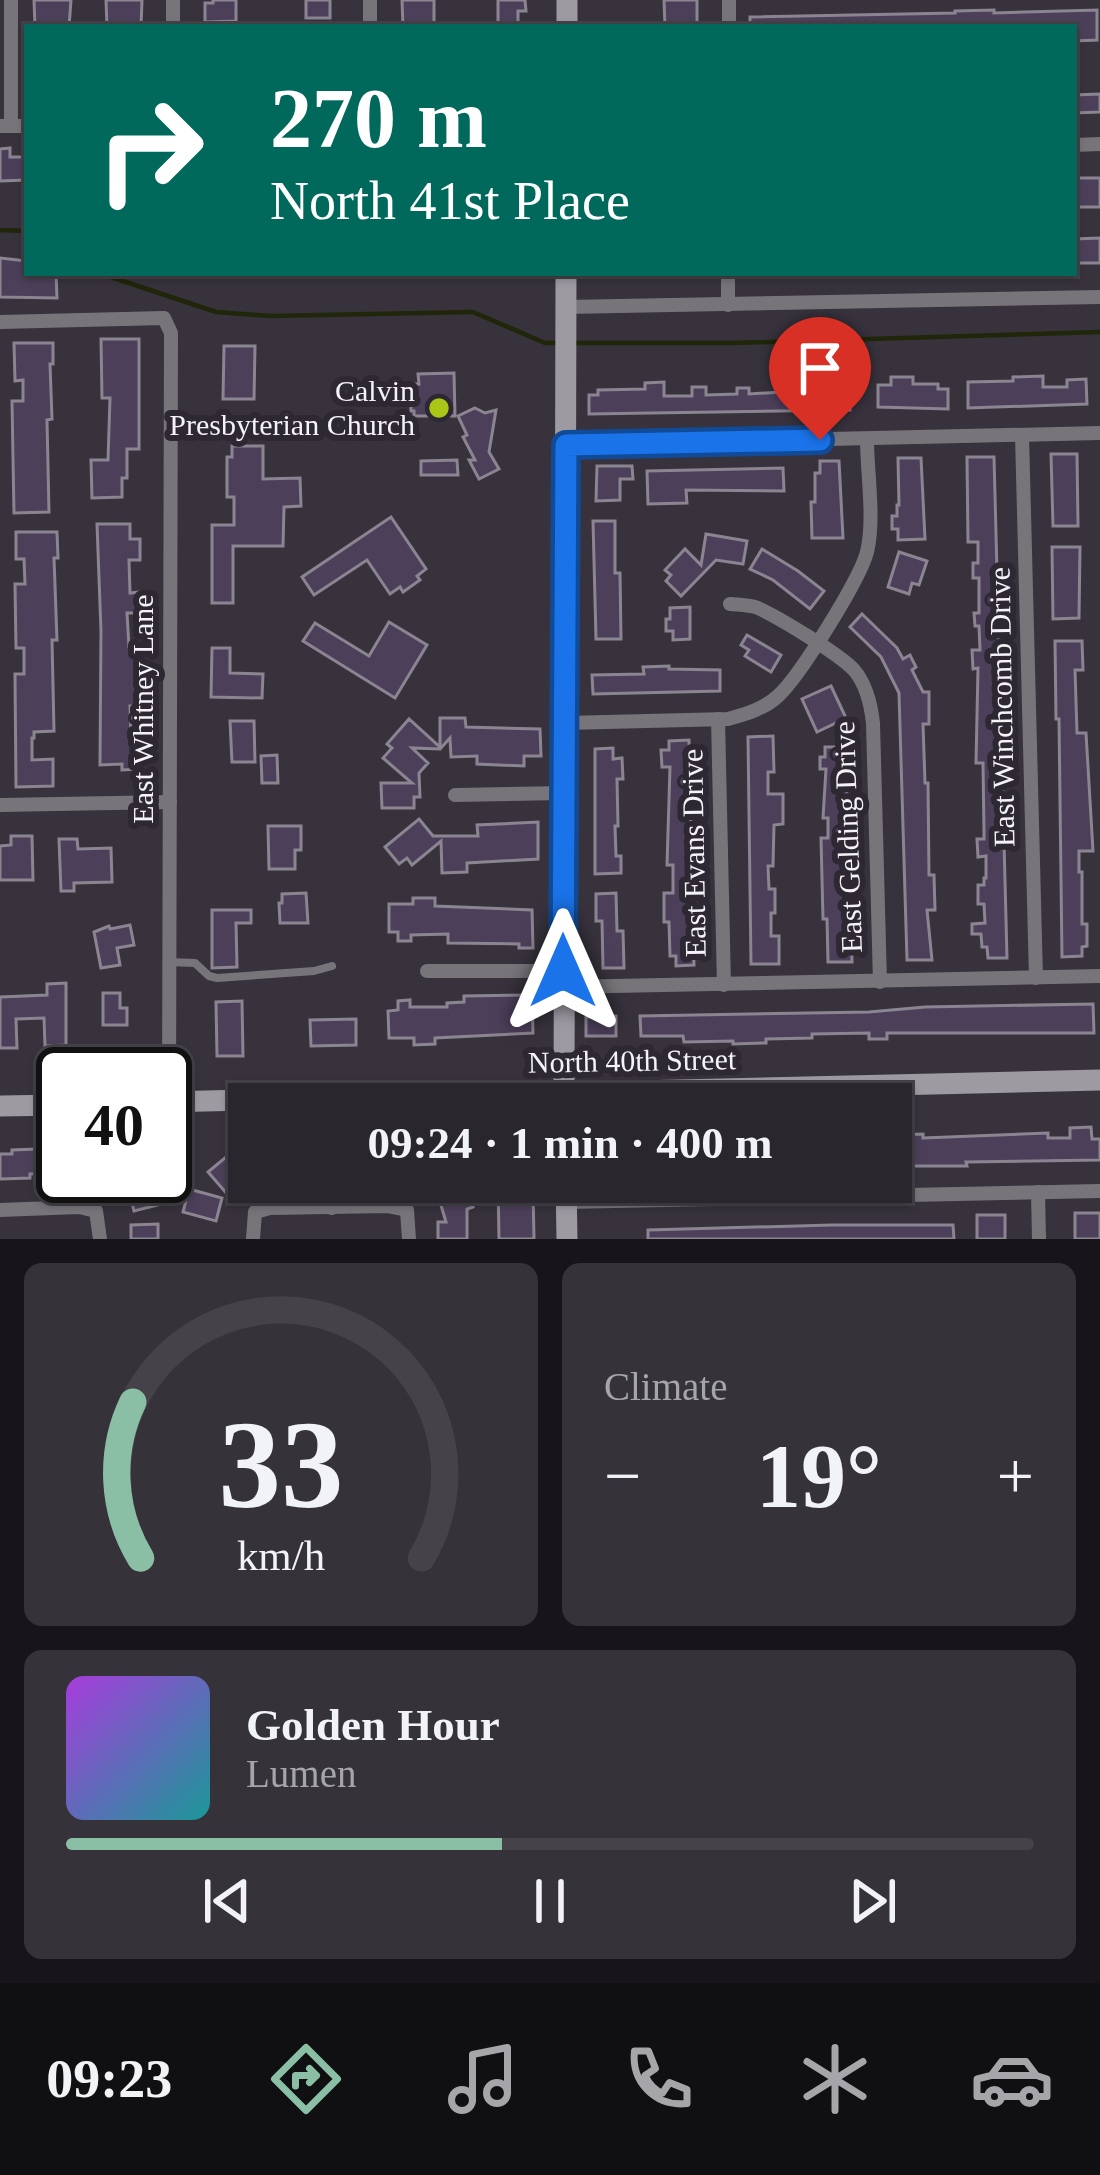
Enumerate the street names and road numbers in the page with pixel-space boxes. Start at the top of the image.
street label: East Winchcomb Drive [983,567,1020,847]
street label: East Whitney Lane [126,594,159,824]
street label: East Gelding Drive [827,721,868,953]
street label: East Evans Drive [675,749,712,957]
street label: North 40th Street [528,1042,737,1079]

